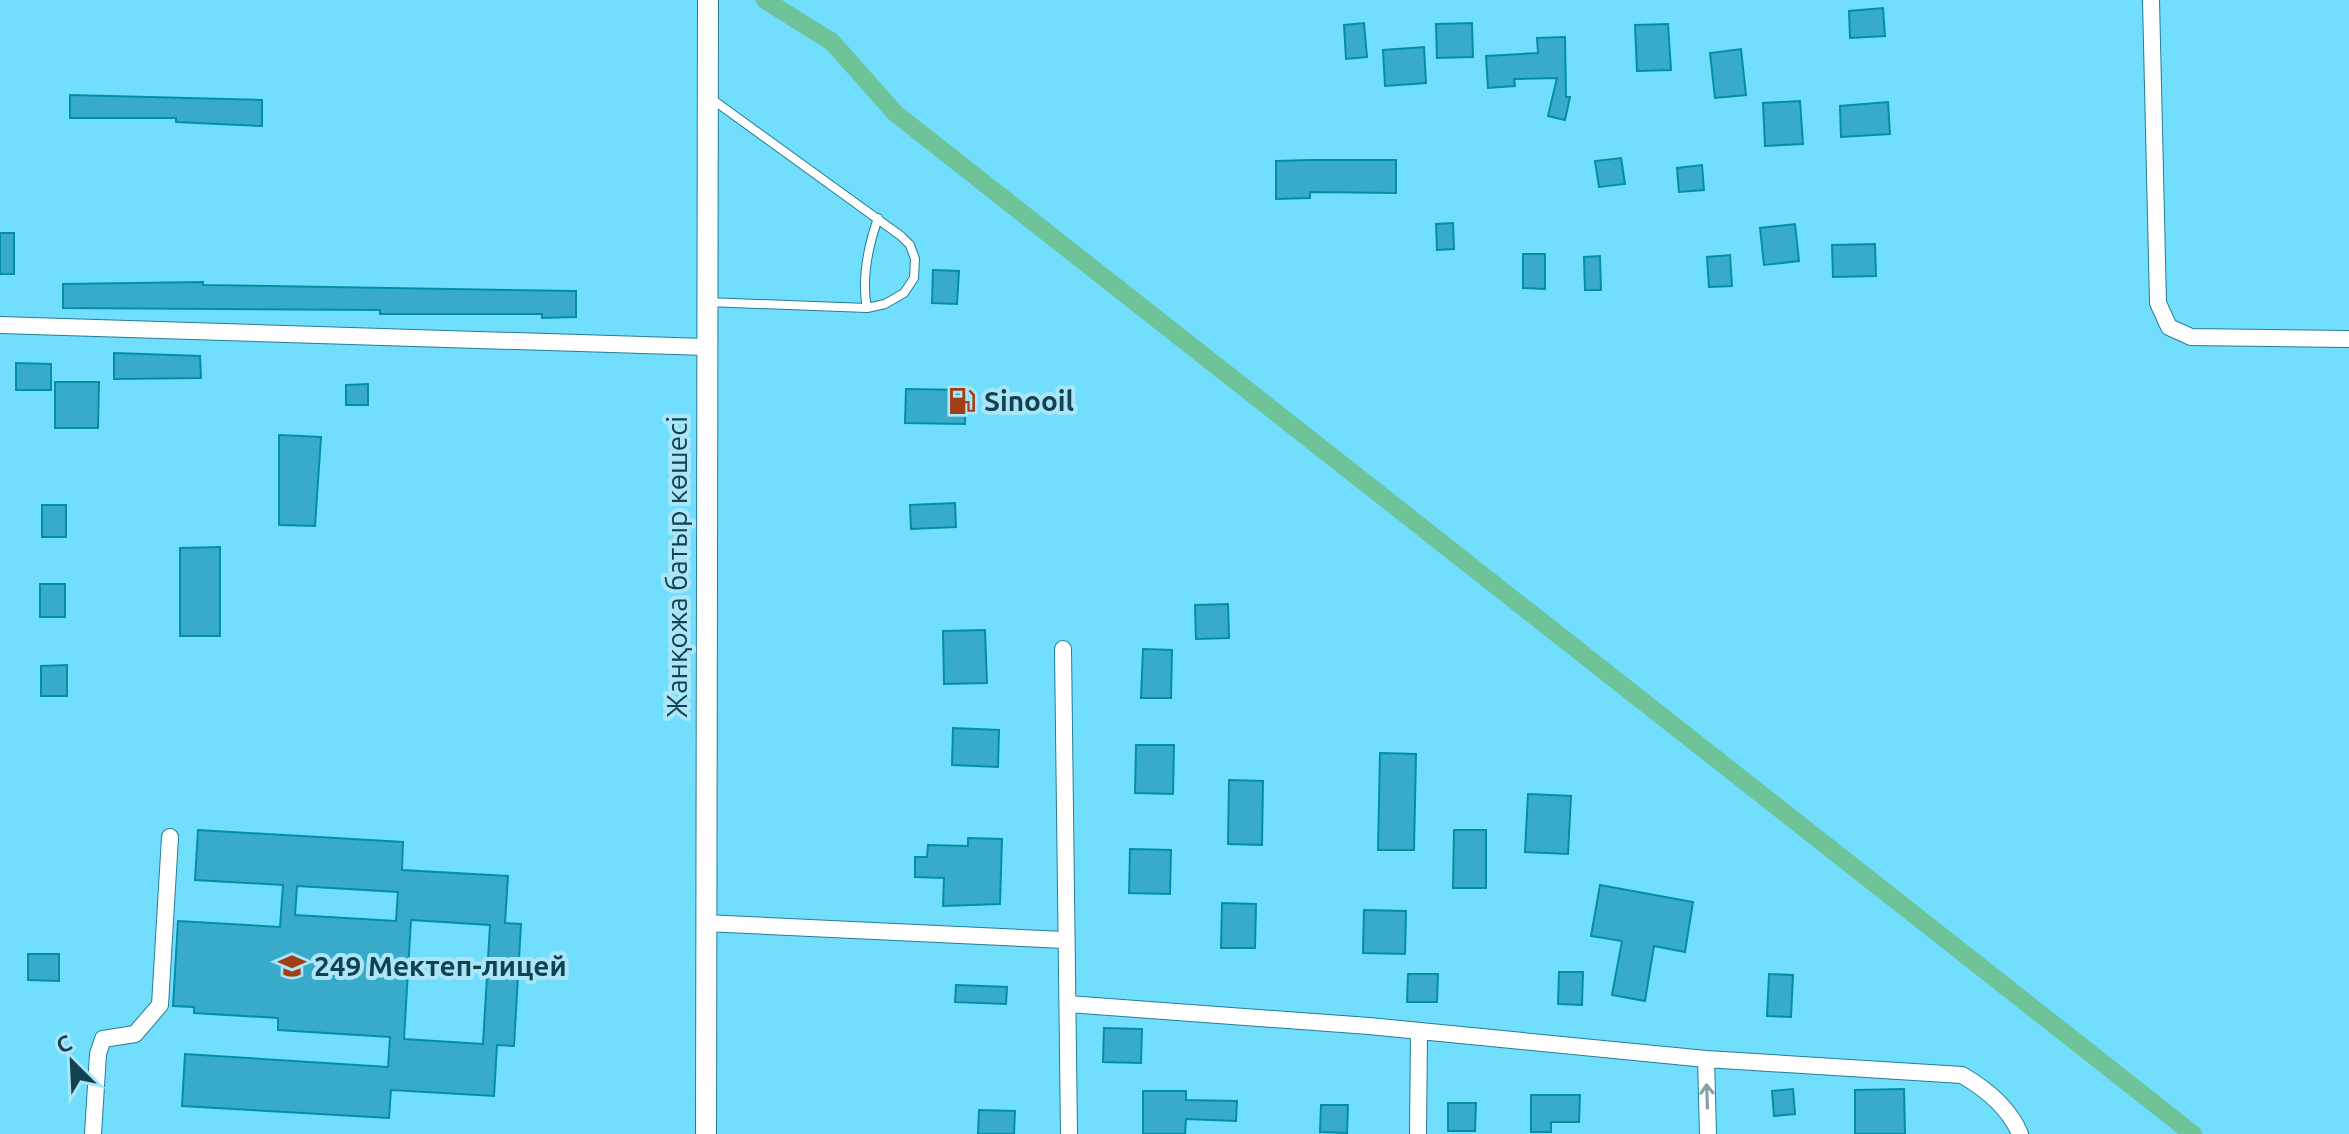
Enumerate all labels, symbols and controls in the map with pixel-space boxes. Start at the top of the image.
place label: Sinooil [984,385,1074,416]
fuel station icon: Sinooil [947,386,977,416]
street label: Жанқожа батыр көшесі [661,416,692,718]
place label: 249 Мектеп-лицей [314,950,567,981]
school or university icon: 249 Мектеп-лицей [277,951,307,981]
north arrow [32,1022,112,1102]
text: С [52,1029,75,1058]
one-way arrow [1700,1084,1715,1110]

